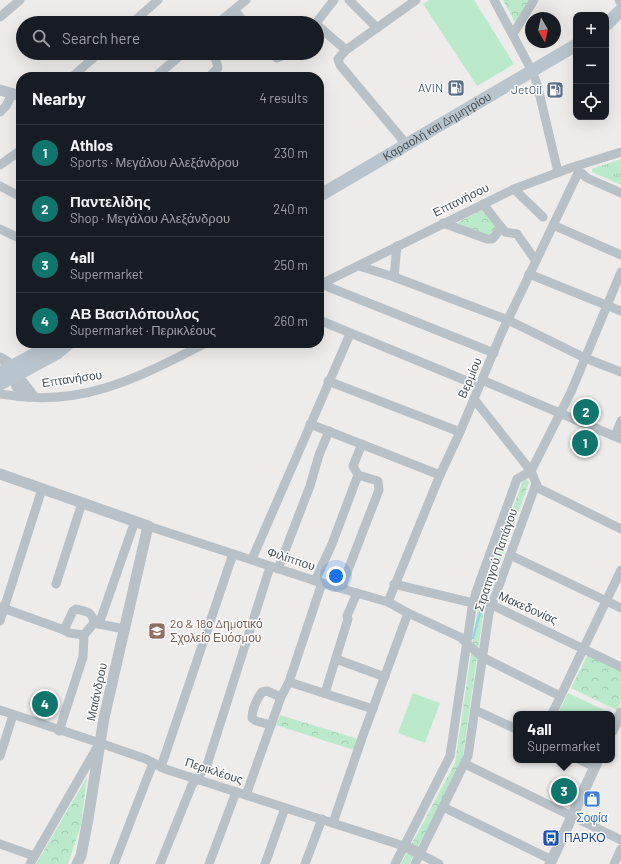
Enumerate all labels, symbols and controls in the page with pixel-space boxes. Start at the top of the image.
north arrow [525,12,561,48]
map controls [573,12,609,120]
button: + [573,12,609,48]
search box [16,16,324,60]
icon: search [30,27,52,49]
text: Search here [62,29,140,47]
button: − [573,48,609,84]
fuel station icon: AVIN [446,78,466,98]
place label: AVIN [418,80,443,94]
fuel station icon: JetOil [545,80,565,100]
place label: JetOil [511,82,542,96]
button: locate [573,84,609,120]
text: Nearby [32,88,86,108]
street label: Καραολή και Δημητρίου [380,89,493,163]
text: 4 results [260,90,308,106]
text: Athlos [70,136,113,154]
text: 1 [43,145,47,161]
text: 230 m [274,145,308,161]
text: Sports · Μεγάλου Αλεξάνδρου [70,154,239,170]
street label: Επτανήσου [430,180,491,220]
text: Παντελίδης [70,192,151,210]
text: 2 [41,201,49,217]
text: 240 m [273,201,308,217]
text: Shop · Μεγάλου Αλεξάνδρου [70,210,230,226]
text: 4all [70,248,94,266]
text: 3 [41,257,49,273]
text: 250 m [274,257,308,273]
text: Supermarket [70,266,143,282]
text: ΑΒ Βασιλόπουλος [70,304,199,322]
text: 4 [41,313,49,329]
text: 260 m [274,313,308,329]
text: Supermarket · Περικλέους [70,322,216,338]
street label: Βερμίου [454,355,485,400]
street label: Επτανήσου [41,367,103,390]
pin: 2 [573,397,599,427]
pin: 1 [572,428,598,458]
street label: Στρατηγού Παπάγου [471,506,520,613]
street label: Φιλίππου [266,544,317,572]
your location [326,566,346,586]
street label: Μακεδονίας [496,588,560,627]
place label: 2ο & 18ο Δημοτικό Σχολείο Ευόσμου [170,616,263,645]
school or university icon: 2ο & 18ο Δημοτικό Σχολείο Ευόσμου [147,621,167,641]
street label: Μαιάνδρου [83,661,110,722]
pin: 4 [32,689,58,719]
popup [513,711,615,763]
text: 4all [527,720,552,738]
text: Supermarket [527,738,601,754]
street label: Περικλέους [183,754,245,787]
pin: 3 [551,776,577,806]
shop icon: Σοφία [582,789,602,809]
place label: Σοφία [576,810,608,825]
bus stop icon: ΠΑΡΚΟ [541,828,561,848]
place label: ΠΑΡΚΟ [564,830,606,844]

